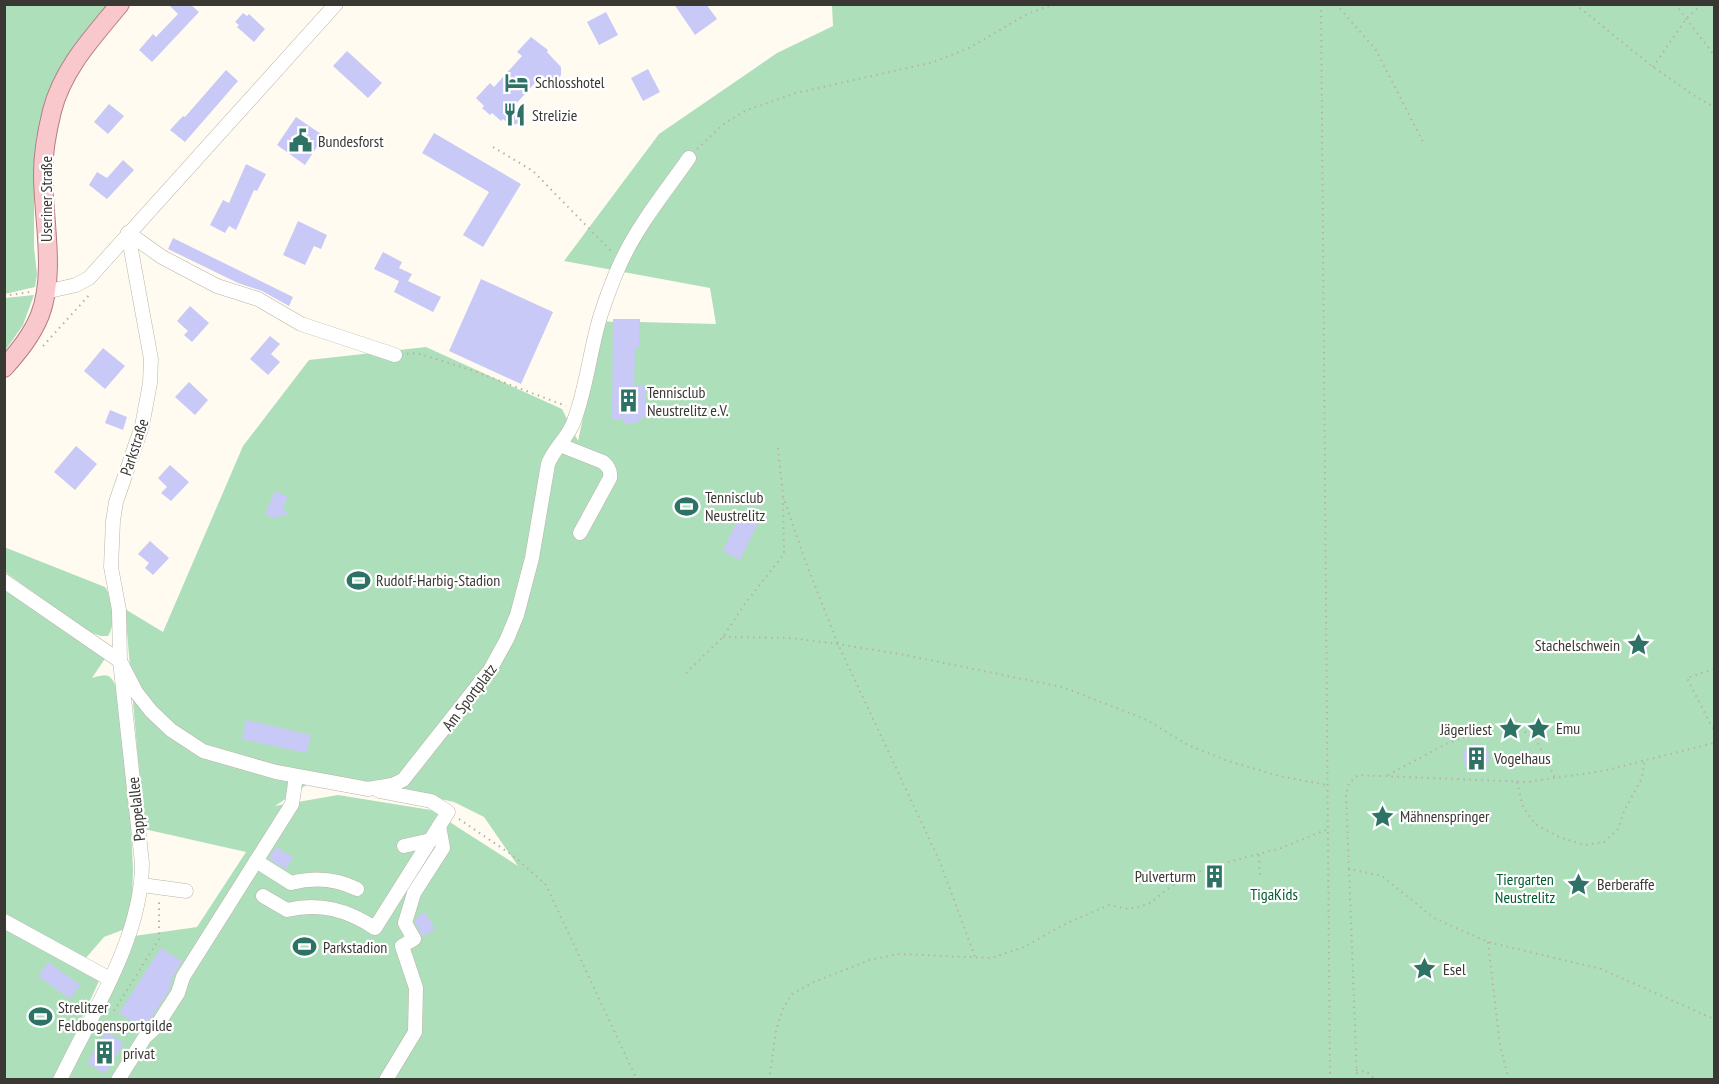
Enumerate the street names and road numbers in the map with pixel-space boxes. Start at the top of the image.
street label: Useriner Straße [36,156,56,242]
street label: Parkstraße [115,416,153,478]
street label: Am Sportplatz [437,659,501,734]
street label: Pappelallee [123,776,149,842]

